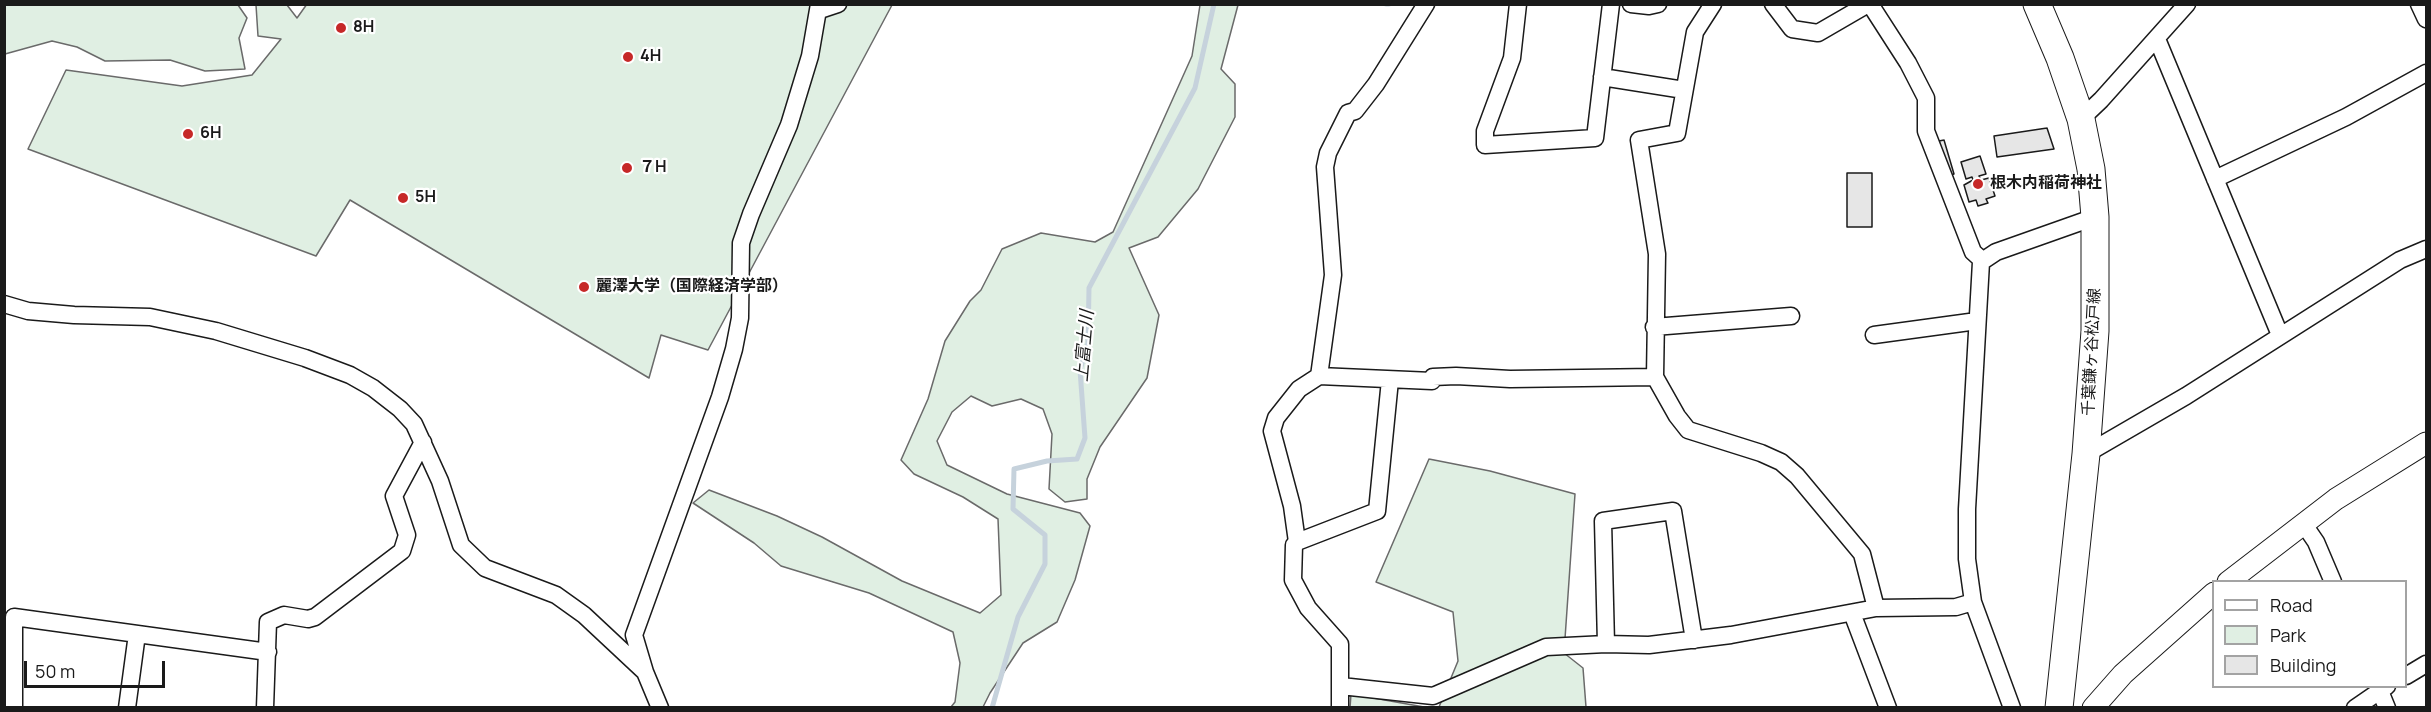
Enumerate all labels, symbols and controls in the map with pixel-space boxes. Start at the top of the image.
place label: 8H [353,18,374,38]
marker: 8H [334,21,348,35]
place label: 4H [640,47,661,67]
marker: 4H [621,50,635,64]
place label: 6H [200,124,221,144]
marker: 6H [181,127,195,141]
place label: ７H [639,158,667,178]
marker: ７H [620,161,634,175]
place label: 根木内稲荷神社 [1990,174,2102,194]
marker: 根木内稲荷神社 [1971,177,1985,191]
place label: 5H [415,188,436,208]
marker: 5H [396,191,410,205]
place label: 麗澤大学（国際経済学部） [596,277,788,297]
marker: 麗澤大学（国際経済学部） [577,280,591,294]
street label: 千葉鎌ヶ谷松戸線 [2079,288,2105,416]
water label: 上富士川 [1071,309,1099,383]
legend [2212,580,2407,688]
text: Road [2270,593,2313,617]
text: Park [2270,623,2306,647]
scale bar [27,649,168,687]
text: Building [2270,653,2336,677]
text: 50 m [35,659,75,683]

